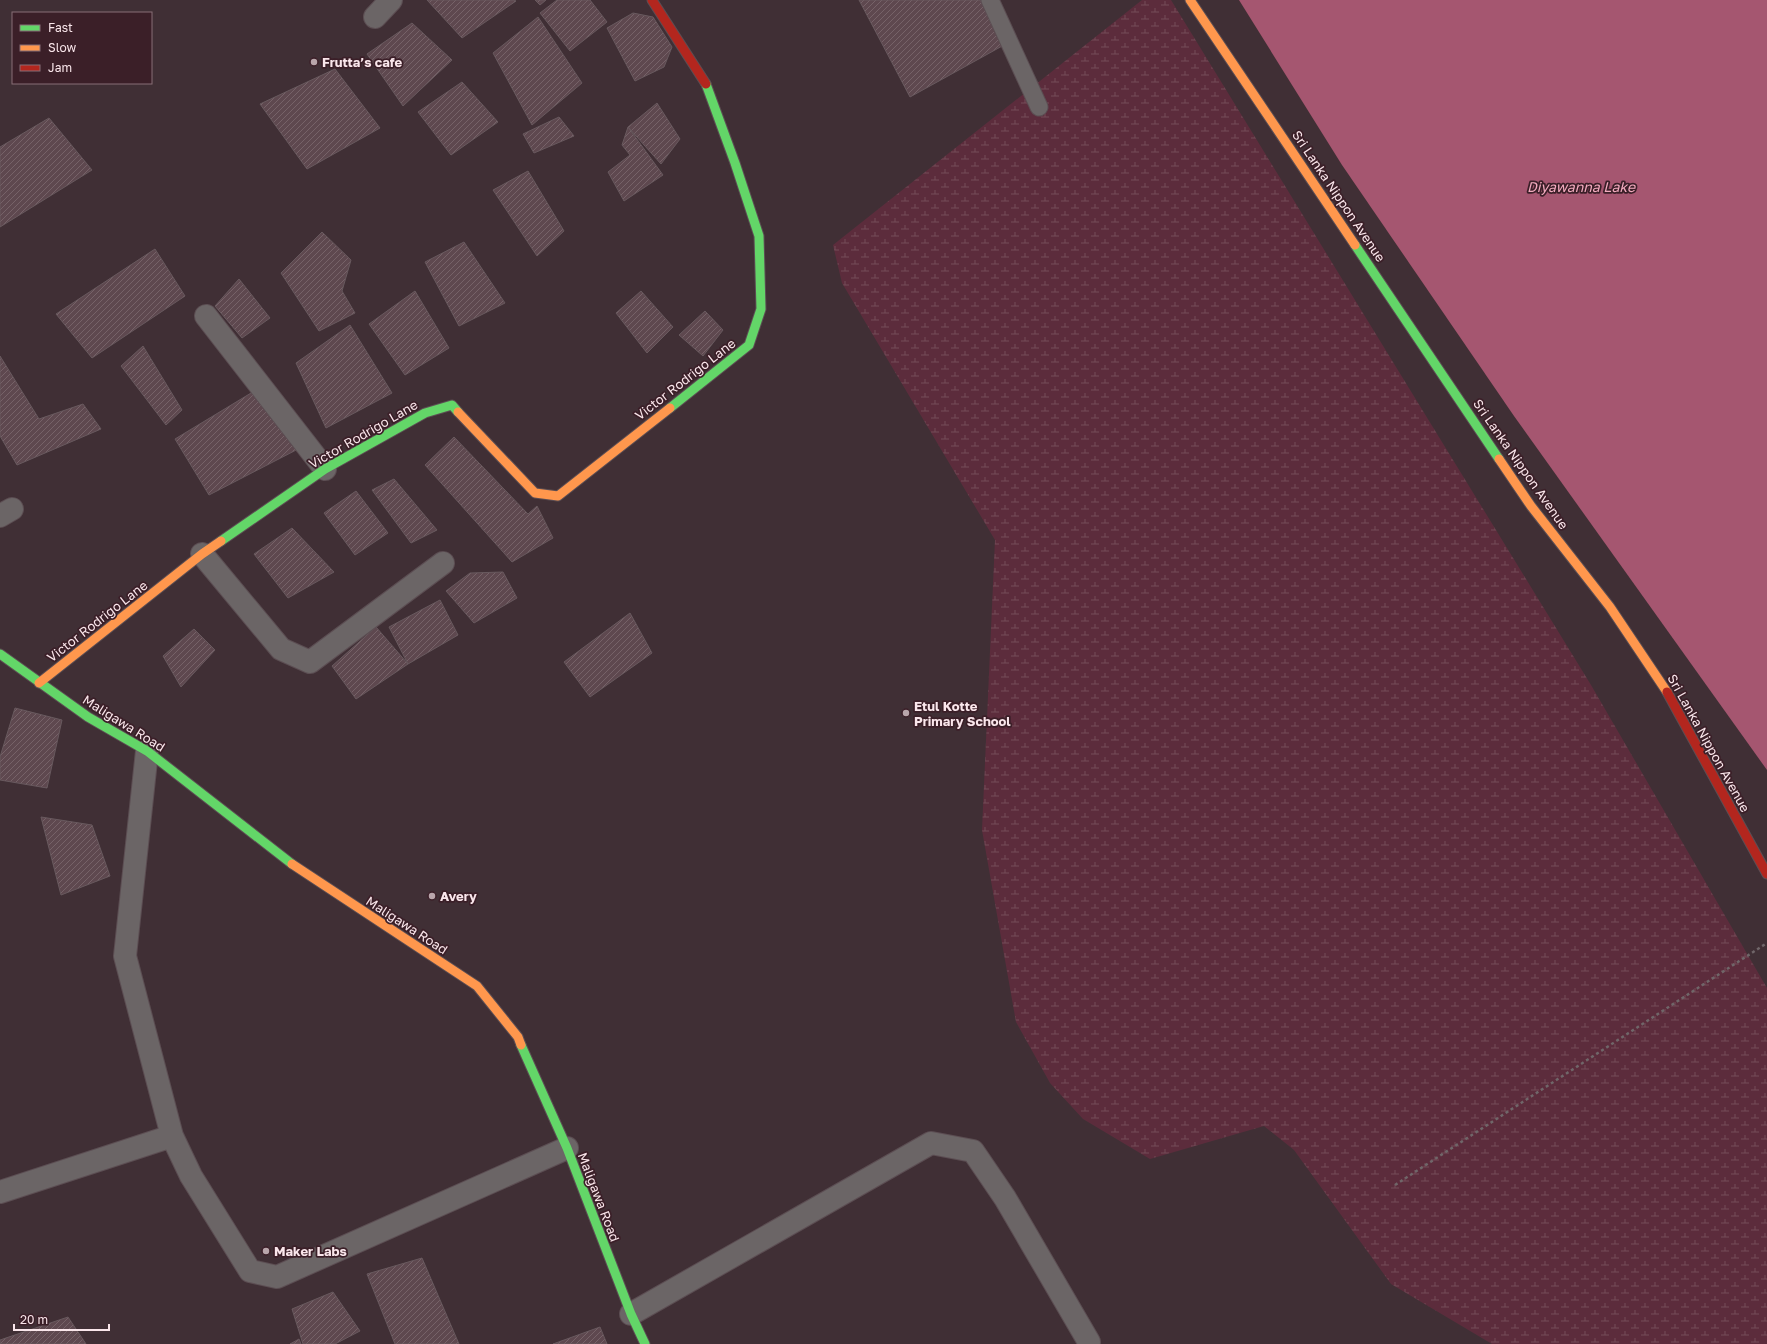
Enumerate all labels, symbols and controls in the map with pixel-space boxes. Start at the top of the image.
legend [12,12,152,84]
text: Fast [48,20,73,35]
text: Slow [48,40,76,55]
place label: Frutta’s cafe [322,54,402,70]
marker: Frutta’s cafe [309,57,319,67]
text: Jam [48,60,72,75]
street label: Sri Lanka Nippon Avenue [1289,127,1389,265]
water label: Diyawanna Lake [1527,178,1636,195]
street label: Victor Rodrigo Lane [632,335,738,423]
street label: Victor Rodrigo Lane [306,396,420,472]
street label: Sri Lanka Nippon Avenue [1470,396,1572,532]
street label: Victor Rodrigo Lane [44,577,150,665]
street label: Sri Lanka Nippon Avenue [1664,671,1754,815]
street label: Maligawa Road [80,691,168,755]
place label: Etul Kotte Primary School [914,698,1011,729]
marker: Etul Kotte Primary School [901,708,911,718]
place label: Avery [440,888,477,904]
marker: Avery [427,891,437,901]
street label: Maligawa Road [363,893,451,957]
street label: Maligawa Road [575,1150,623,1244]
place label: Maker Labs [274,1243,347,1259]
marker: Maker Labs [261,1246,271,1256]
scale bar [14,1306,109,1332]
text: 20 m [20,1312,48,1327]

